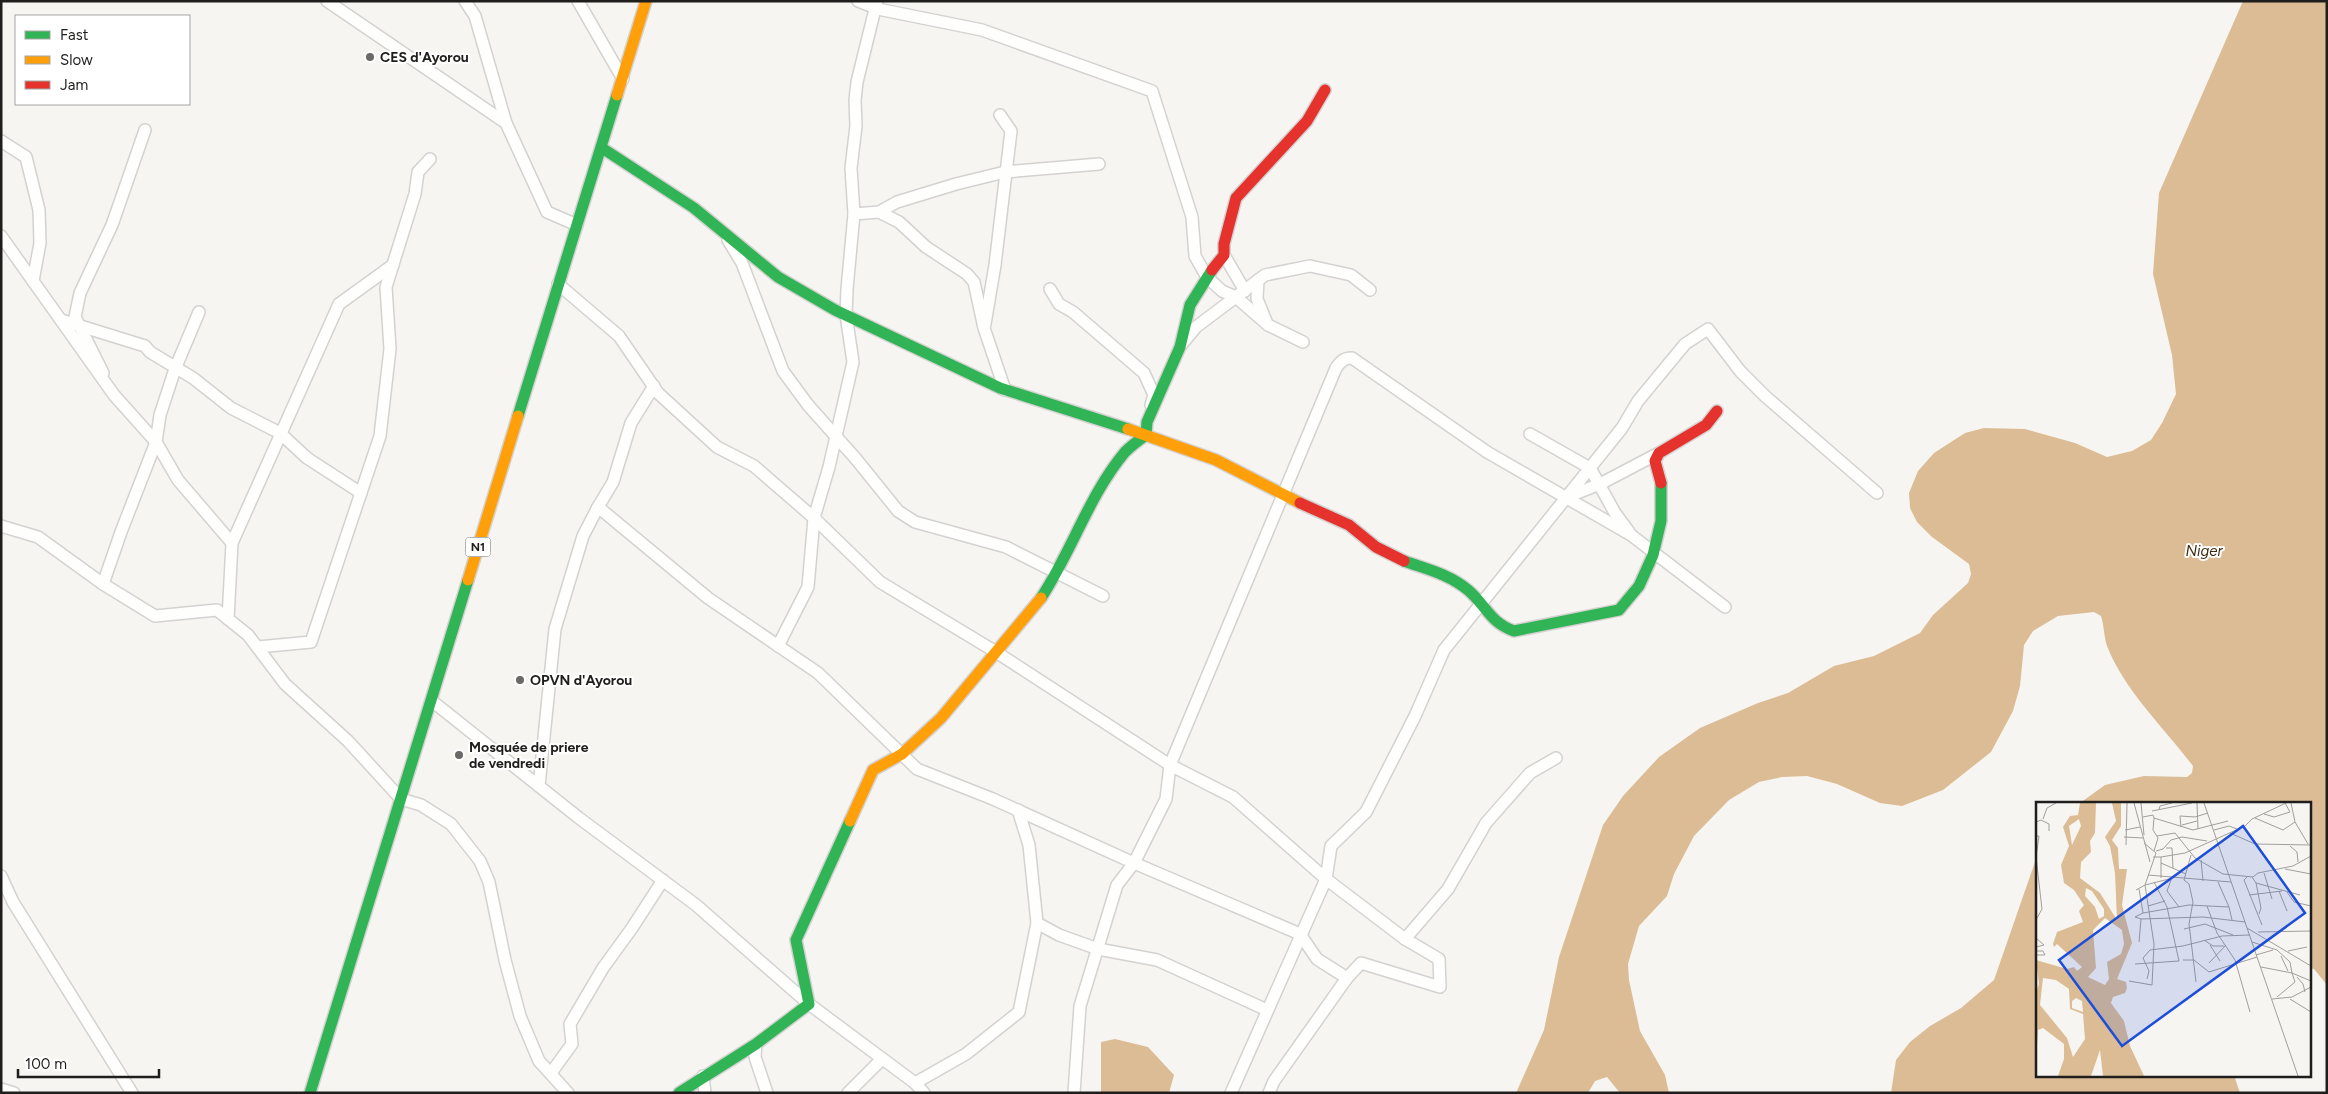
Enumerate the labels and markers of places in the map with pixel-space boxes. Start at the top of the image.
place label: CES d'Ayorou [380,49,469,66]
marker: CES d'Ayorou [364,51,376,63]
place label: OPVN d'Ayorou [530,672,632,689]
marker: OPVN d'Ayorou [514,674,526,686]
place label: Mosquée de priere de vendredi [469,739,589,772]
marker: Mosquée de priere de vendredi [453,749,465,761]

